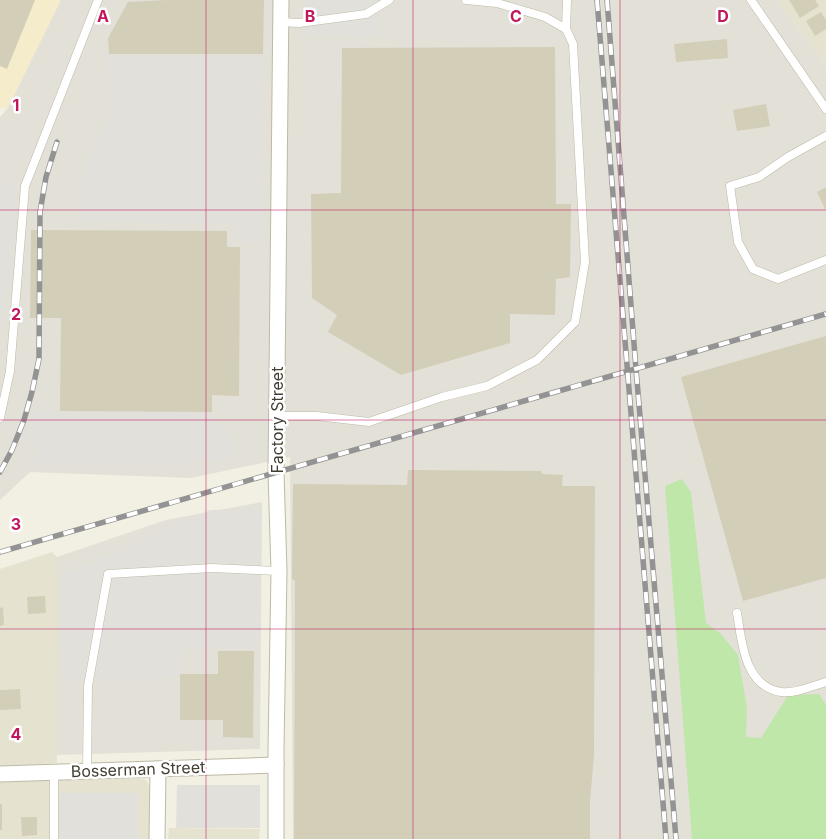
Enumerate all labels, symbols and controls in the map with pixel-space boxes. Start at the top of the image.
text: A [97,6,109,26]
text: B [305,6,315,26]
text: C [510,6,522,26]
text: D [717,6,729,26]
text: 1 [13,95,19,115]
text: 2 [11,304,21,324]
street label: Factory Street [267,367,287,473]
text: 3 [11,514,21,534]
text: 4 [11,724,22,744]
street label: Bosserman Street [70,757,206,781]

